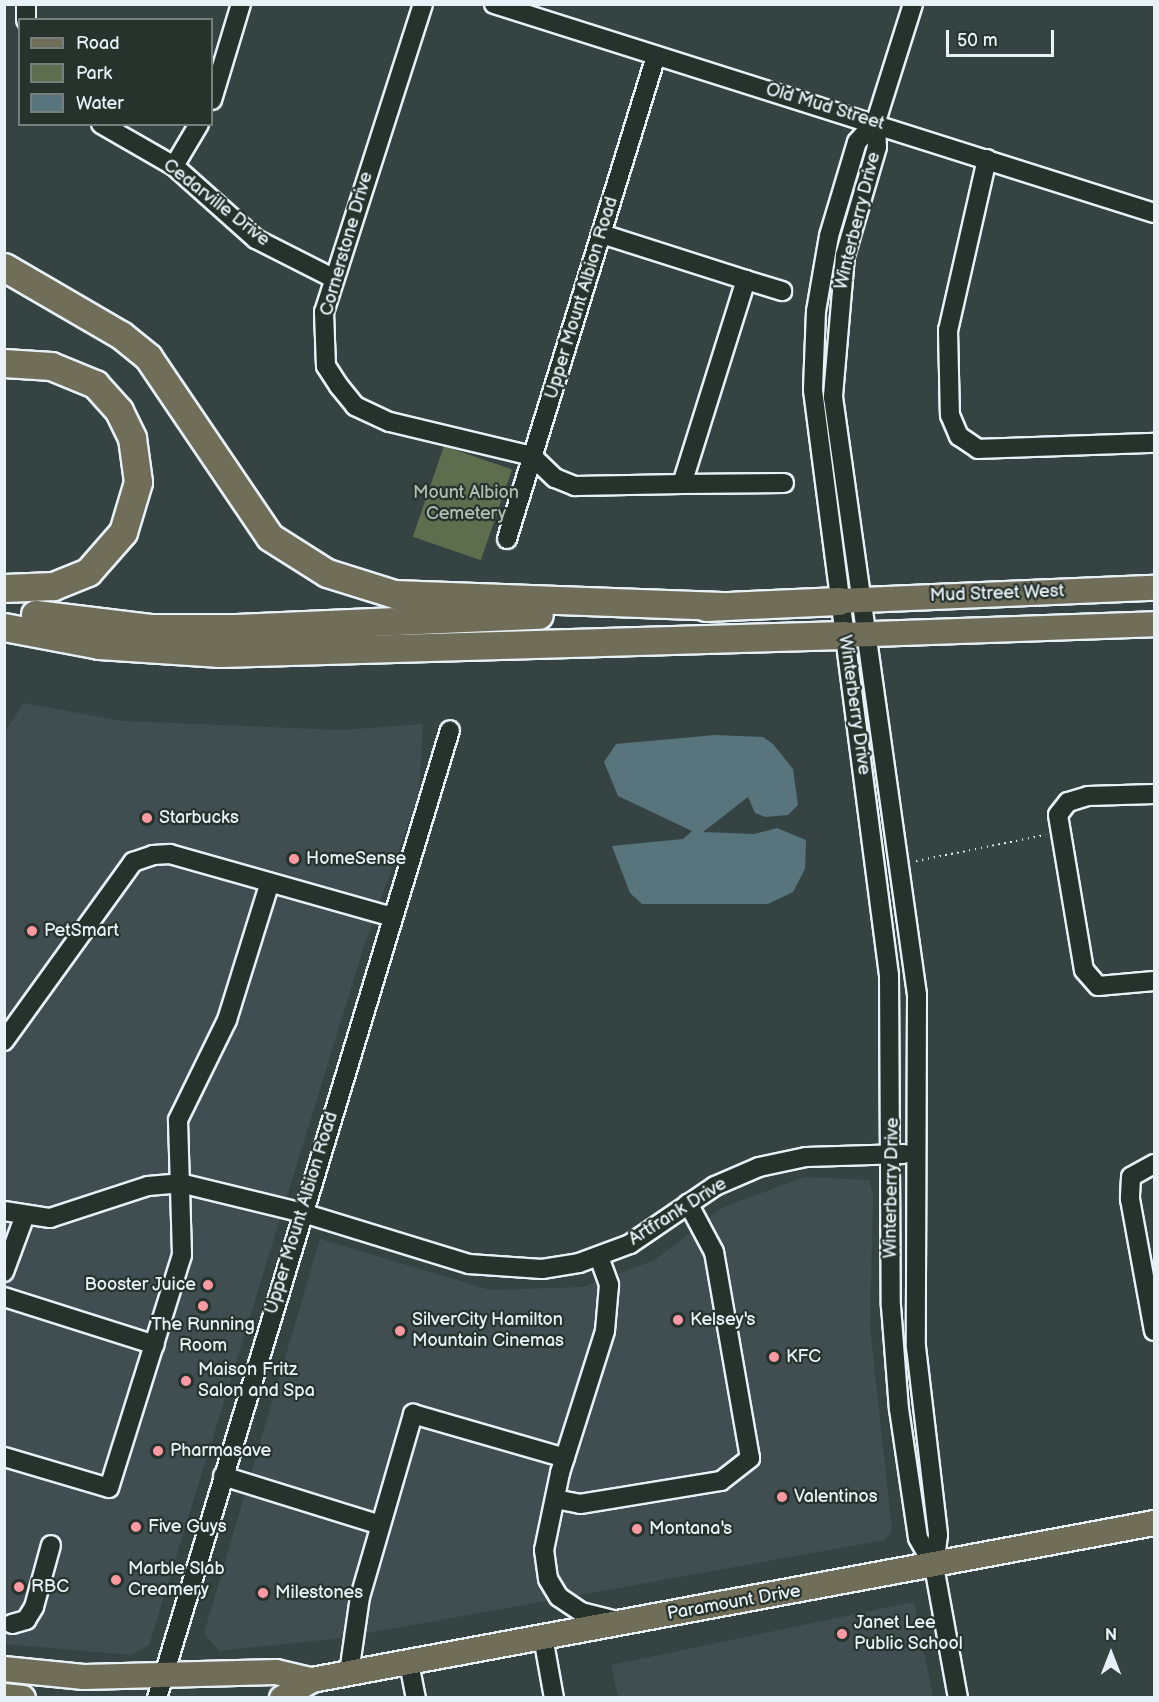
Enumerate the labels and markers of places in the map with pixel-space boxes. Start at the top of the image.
place label: Starbucks [159,807,239,829]
marker: Starbucks [140,811,154,825]
place label: HomeSense [306,848,406,870]
marker: HomeSense [287,852,301,866]
place label: PetSmart [44,920,119,942]
marker: PetSmart [25,924,39,938]
place label: Booster Juice [83,1274,196,1296]
marker: Booster Juice [201,1278,215,1292]
marker: The Running Room [196,1299,210,1313]
place label: Kelsey's [690,1309,755,1331]
place label: SilverCity Hamilton Mountain Cinemas [412,1310,564,1352]
marker: Kelsey's [671,1313,685,1327]
place label: The Running Room [151,1315,255,1358]
marker: SilverCity Hamilton Mountain Cinemas [393,1324,407,1338]
place label: KFC [786,1346,821,1368]
marker: KFC [767,1350,781,1364]
place label: Maison Fritz Salon and Spa [198,1360,315,1402]
marker: Maison Fritz Salon and Spa [179,1374,193,1388]
place label: Pharmasave [170,1440,271,1462]
marker: Pharmasave [151,1444,165,1458]
place label: Valentinos [794,1486,878,1508]
marker: Valentinos [775,1490,789,1504]
place label: Five Guys [148,1516,227,1538]
place label: Montana's [649,1518,732,1540]
marker: Five Guys [129,1520,143,1534]
marker: Montana's [630,1522,644,1536]
place label: Marble Slab Creamery [128,1559,225,1602]
marker: Marble Slab Creamery [109,1573,123,1587]
place label: RBC [31,1576,69,1598]
marker: RBC [12,1580,26,1594]
place label: Milestones [275,1582,363,1604]
marker: Milestones [256,1586,270,1600]
place label: Janet Lee Public School [854,1613,963,1656]
marker: Janet Lee Public School [835,1627,849,1641]

